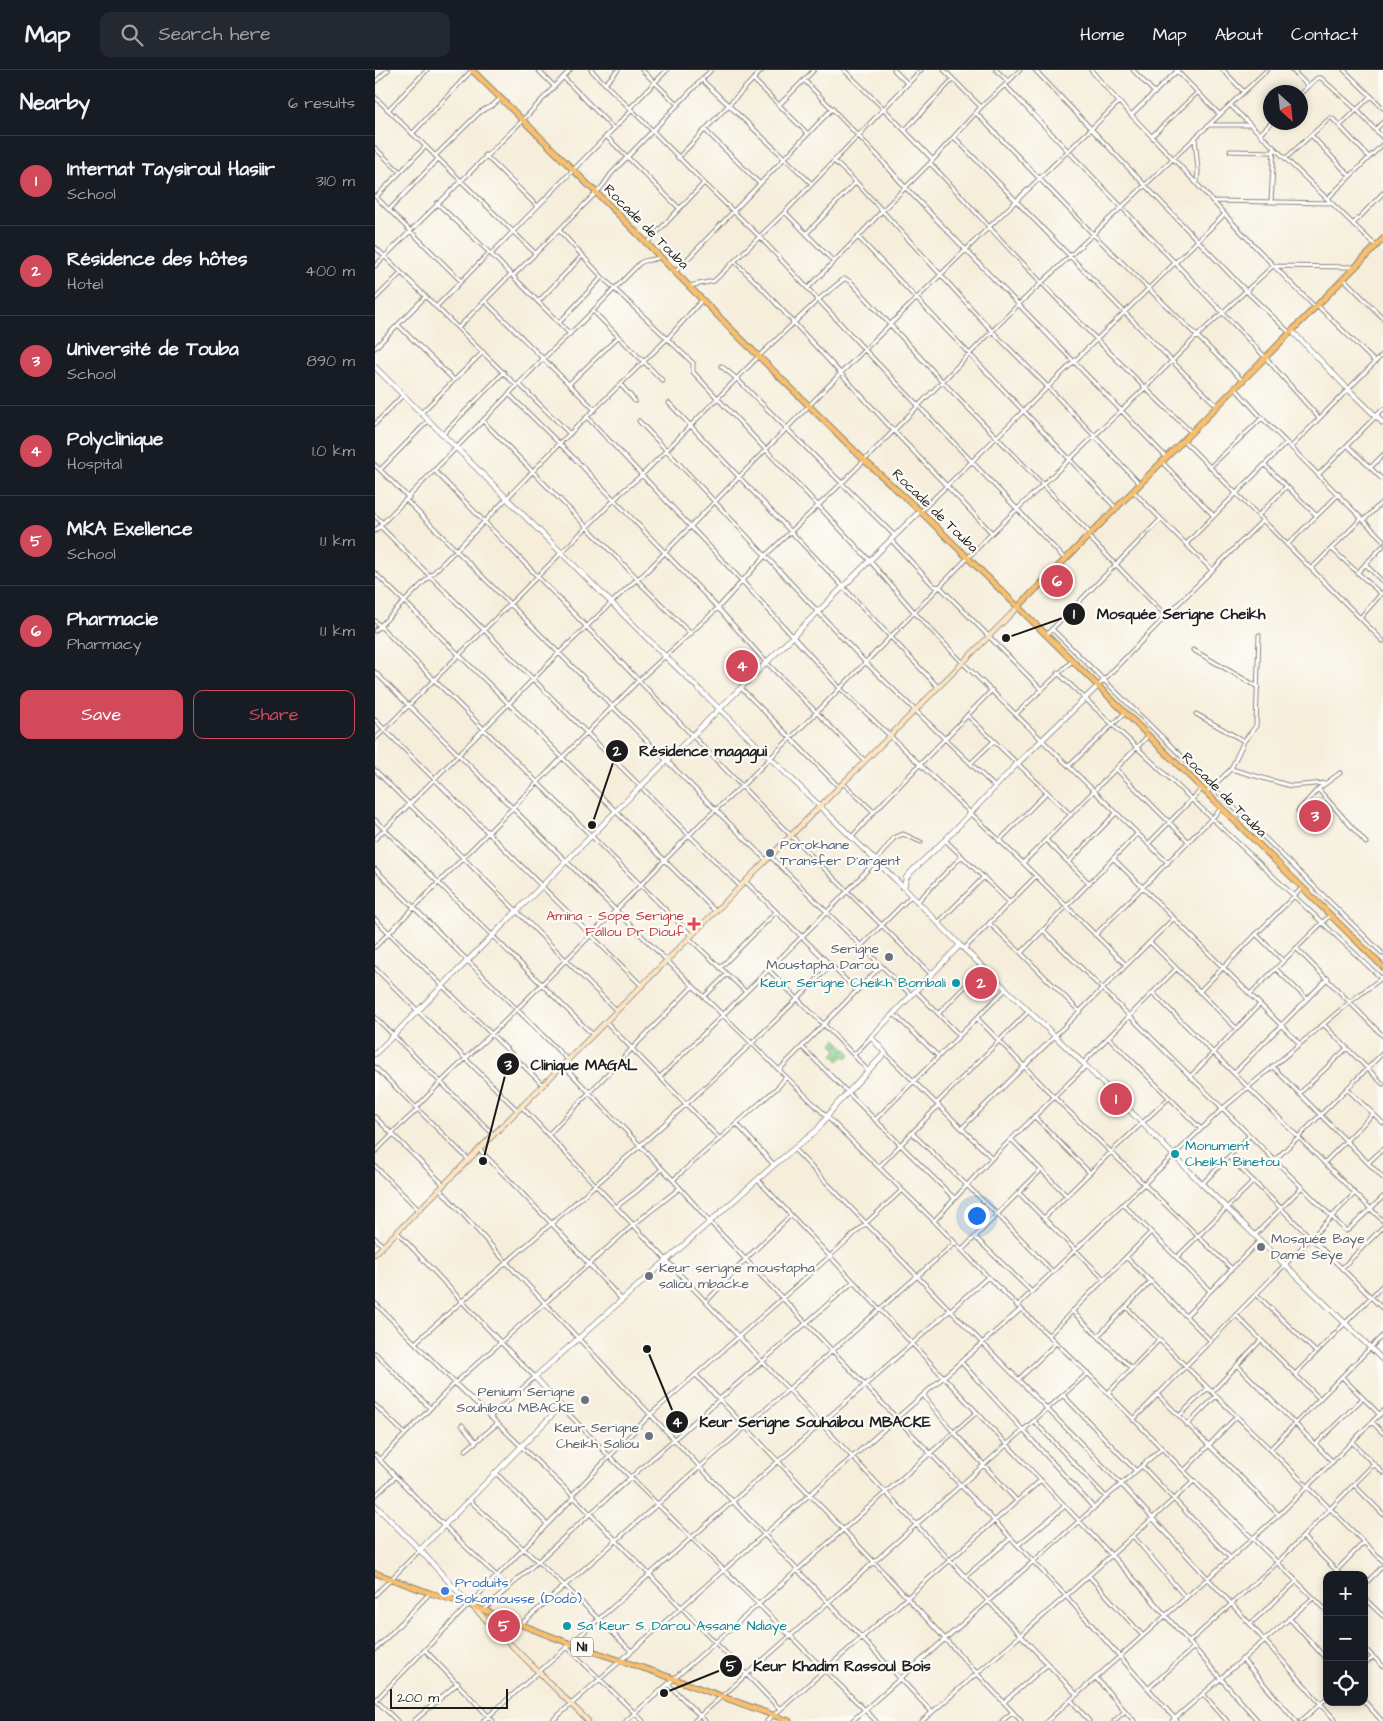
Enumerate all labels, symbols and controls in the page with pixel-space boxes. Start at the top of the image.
search box [100,12,450,57]
text: Map [25,18,70,52]
icon: search [118,21,146,49]
text: Search here [158,21,271,48]
text: Home [1080,22,1125,47]
text: Map [1153,22,1187,47]
text: About [1215,22,1263,47]
text: Contact [1291,22,1358,47]
north arrow [1263,85,1308,130]
text: Nearby [20,88,90,117]
text: 6 results [288,92,355,114]
text: Internat Taysiroul Hasiir [67,156,275,183]
text: 1 [35,170,37,192]
text: 310 m [316,170,355,192]
street label: Rocade de Touba [599,180,693,274]
text: School [67,183,116,205]
text: Résidence des hôtes [67,246,247,273]
text: 2 [31,260,41,282]
text: 400 m [305,260,355,282]
text: Hotel [67,273,103,295]
text: Université de Touba [67,336,239,363]
text: 3 [32,350,40,372]
text: 890 m [307,350,355,372]
text: School [67,363,116,385]
text: Polyclinique [67,426,163,453]
text: 4 [31,440,41,462]
text: 1.0 km [312,440,355,462]
text: Hospital [67,453,122,475]
street label: Rocade de Touba [887,464,983,558]
text: MKA Exellence [67,516,193,543]
text: 5 [30,530,42,552]
text: 1.1 km [320,530,355,552]
text: School [67,543,116,565]
pin: 6 [1041,562,1073,600]
callout: Mosquée Serigne Cheikh [1062,599,1275,629]
text: 1 [1073,604,1075,625]
text: Mosquée Serigne Cheikh [1097,604,1266,627]
text: Pharmacie [67,606,158,633]
text: 6 [31,620,41,642]
text: 1.1 km [320,620,355,642]
text: Pharmacy [67,633,142,655]
pin: 4 [726,647,758,685]
button: Save [20,690,183,739]
button: Share [193,690,355,739]
callout: Résidence magagui [604,736,777,766]
text: 2 [612,741,622,762]
text: Résidence magagui [639,741,768,764]
street label: Rocade de Touba [1177,748,1271,842]
pin: 3 [1299,797,1331,835]
place label: Porokhane Transfer D'argent [780,835,901,871]
marker: Porokhane Transfer D'argent [764,847,776,859]
place label: Amina - Sope Serigne Fallou Dr Diouf [546,906,685,942]
marker: Amina - Sope Serigne Fallou Dr Diouf [688,918,700,930]
place label: Serigne Moustapha Darou [766,939,879,975]
marker: Serigne Moustapha Darou [883,951,895,963]
pin: 2 [965,964,997,1002]
place label: Keur Serigne Cheikh Bombali [760,973,946,993]
marker: Keur Serigne Cheikh Bombali [950,977,962,989]
callout: Clinique MAGAL [496,1049,648,1079]
text: 3 [503,1055,512,1076]
text: Clinique MAGAL [531,1055,638,1076]
pin: 1 [1100,1080,1132,1118]
place label: Monument Cheikh Binetou [1185,1136,1280,1172]
marker: Monument Cheikh Binetou [1169,1148,1181,1160]
your location [964,1203,990,1229]
place label: Mosquée Baye Dame Seye [1271,1229,1365,1265]
marker: Mosquée Baye Dame Seye [1255,1241,1267,1253]
place label: Keur serigne moustapha saliou mbacke [659,1258,815,1294]
marker: Keur serigne moustapha saliou mbacke [643,1270,655,1282]
place label: Penium Serigne Souhibou MBACKE [456,1382,576,1418]
marker: Penium Serigne Souhibou MBACKE [579,1394,591,1406]
callout: Keur Serigne Souhaibou MBACKE [664,1407,941,1437]
text: 4 [672,1412,683,1433]
text: Keur Serigne Souhaibou MBACKE [699,1412,931,1435]
place label: Keur Serigne Cheikh Saliou [554,1418,639,1454]
marker: Keur Serigne Cheikh Saliou [643,1430,655,1442]
map controls [1323,1571,1368,1706]
button: + [1323,1571,1368,1616]
place label: Produits Sokamousse (Dodo) [455,1573,582,1609]
marker: Produits Sokamousse (Dodo) [439,1585,451,1597]
pin: 5 [488,1607,520,1645]
place label: Sa Keur S. Darou Assane Ndiaye [577,1616,788,1636]
button: − [1323,1616,1368,1661]
marker: Sa Keur S. Darou Assane Ndiaye [561,1620,573,1632]
road number: N11 [571,1638,593,1656]
callout: Keur Khadim Rassoul Bois [718,1651,941,1681]
text: 5 [726,1656,737,1677]
text: Keur Khadim Rassoul Bois [753,1656,931,1677]
button: locate [1323,1661,1368,1706]
scale bar [390,1686,507,1709]
text: 200 m [397,1688,439,1708]

